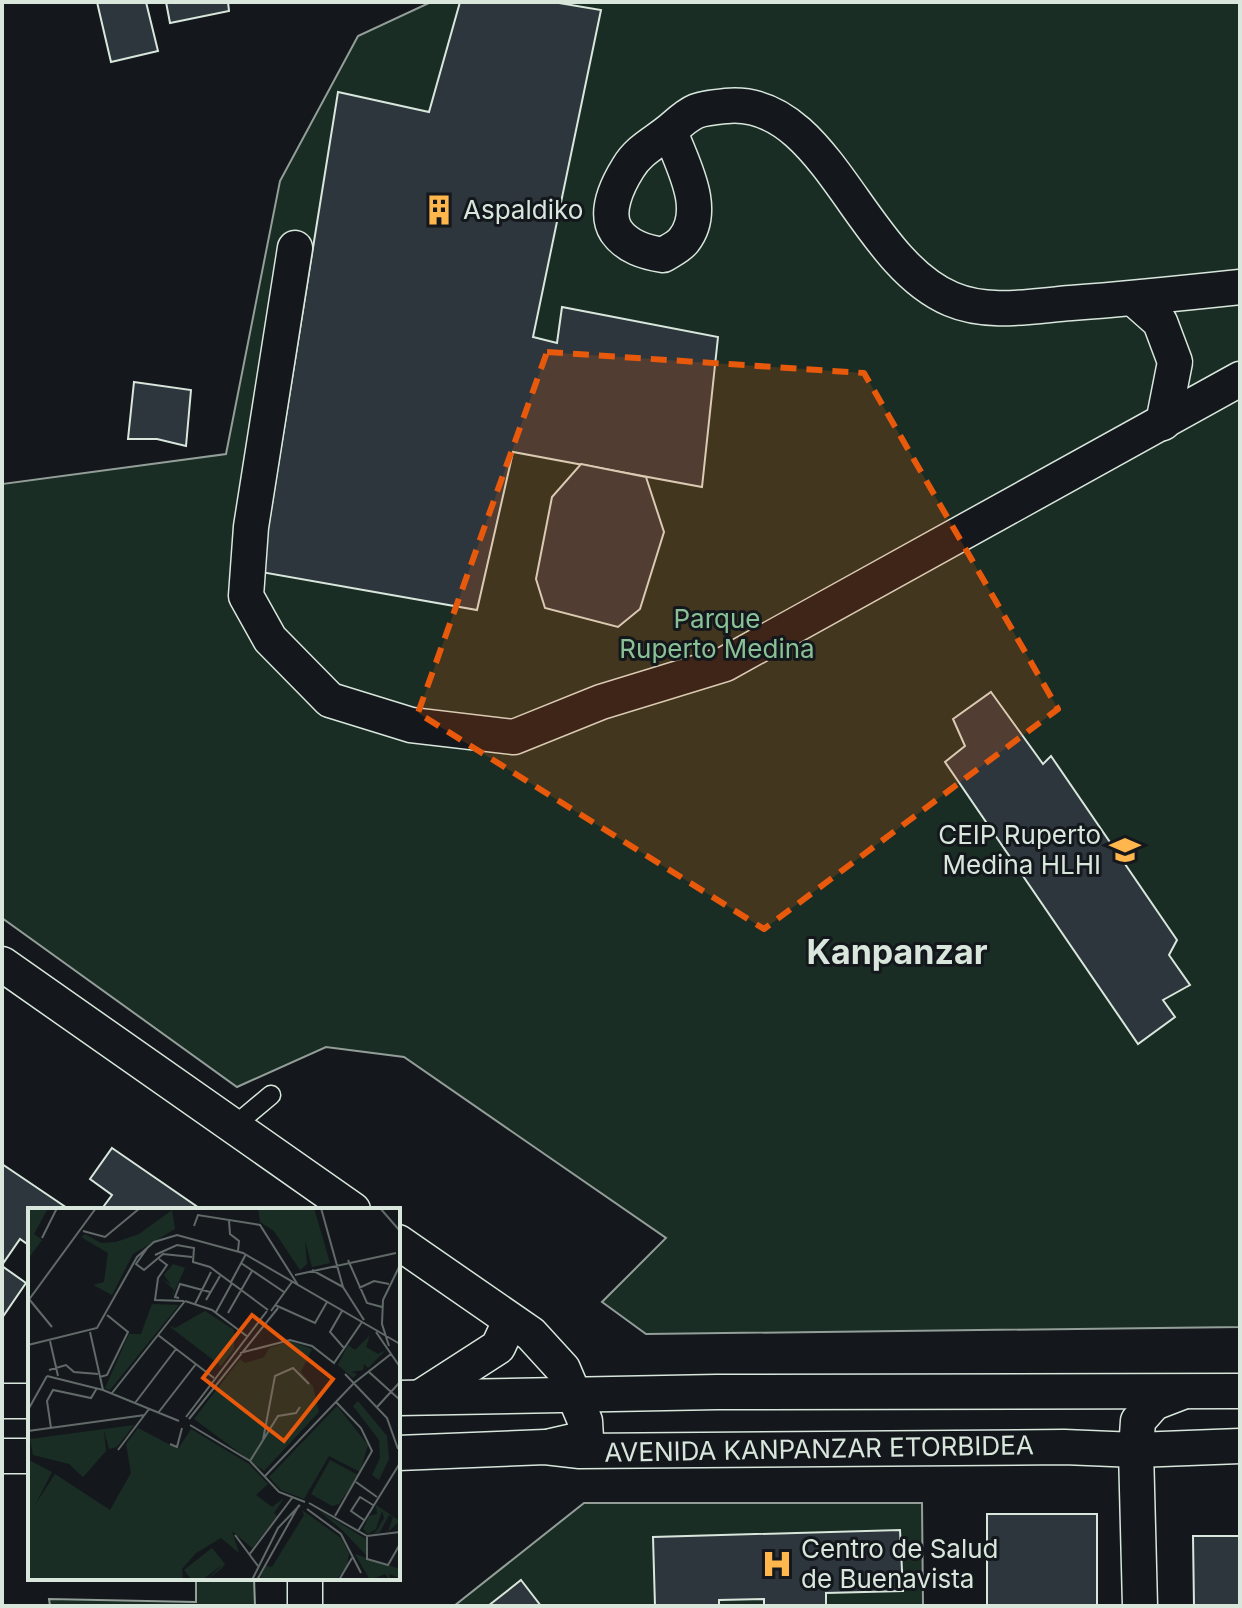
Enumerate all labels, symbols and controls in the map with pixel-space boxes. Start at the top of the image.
building icon: Aspaldiko [422,193,456,227]
place label: Aspaldiko [463,194,583,225]
park label: Parque Ruperto Medina [619,603,815,664]
place label: CEIP Ruperto Medina HLHI [938,819,1101,880]
school or university icon: CEIP Ruperto Medina HLHI [1108,833,1142,867]
district label: Kanpanzar [806,931,988,972]
inset map [28,1208,400,1580]
street label: AVENIDA KANPANZAR ETORBIDEA [604,1429,1034,1468]
place label: Centro de Salud de Buenavista [801,1533,999,1594]
hospital icon: Centro de Salud de Buenavista [760,1547,794,1581]

